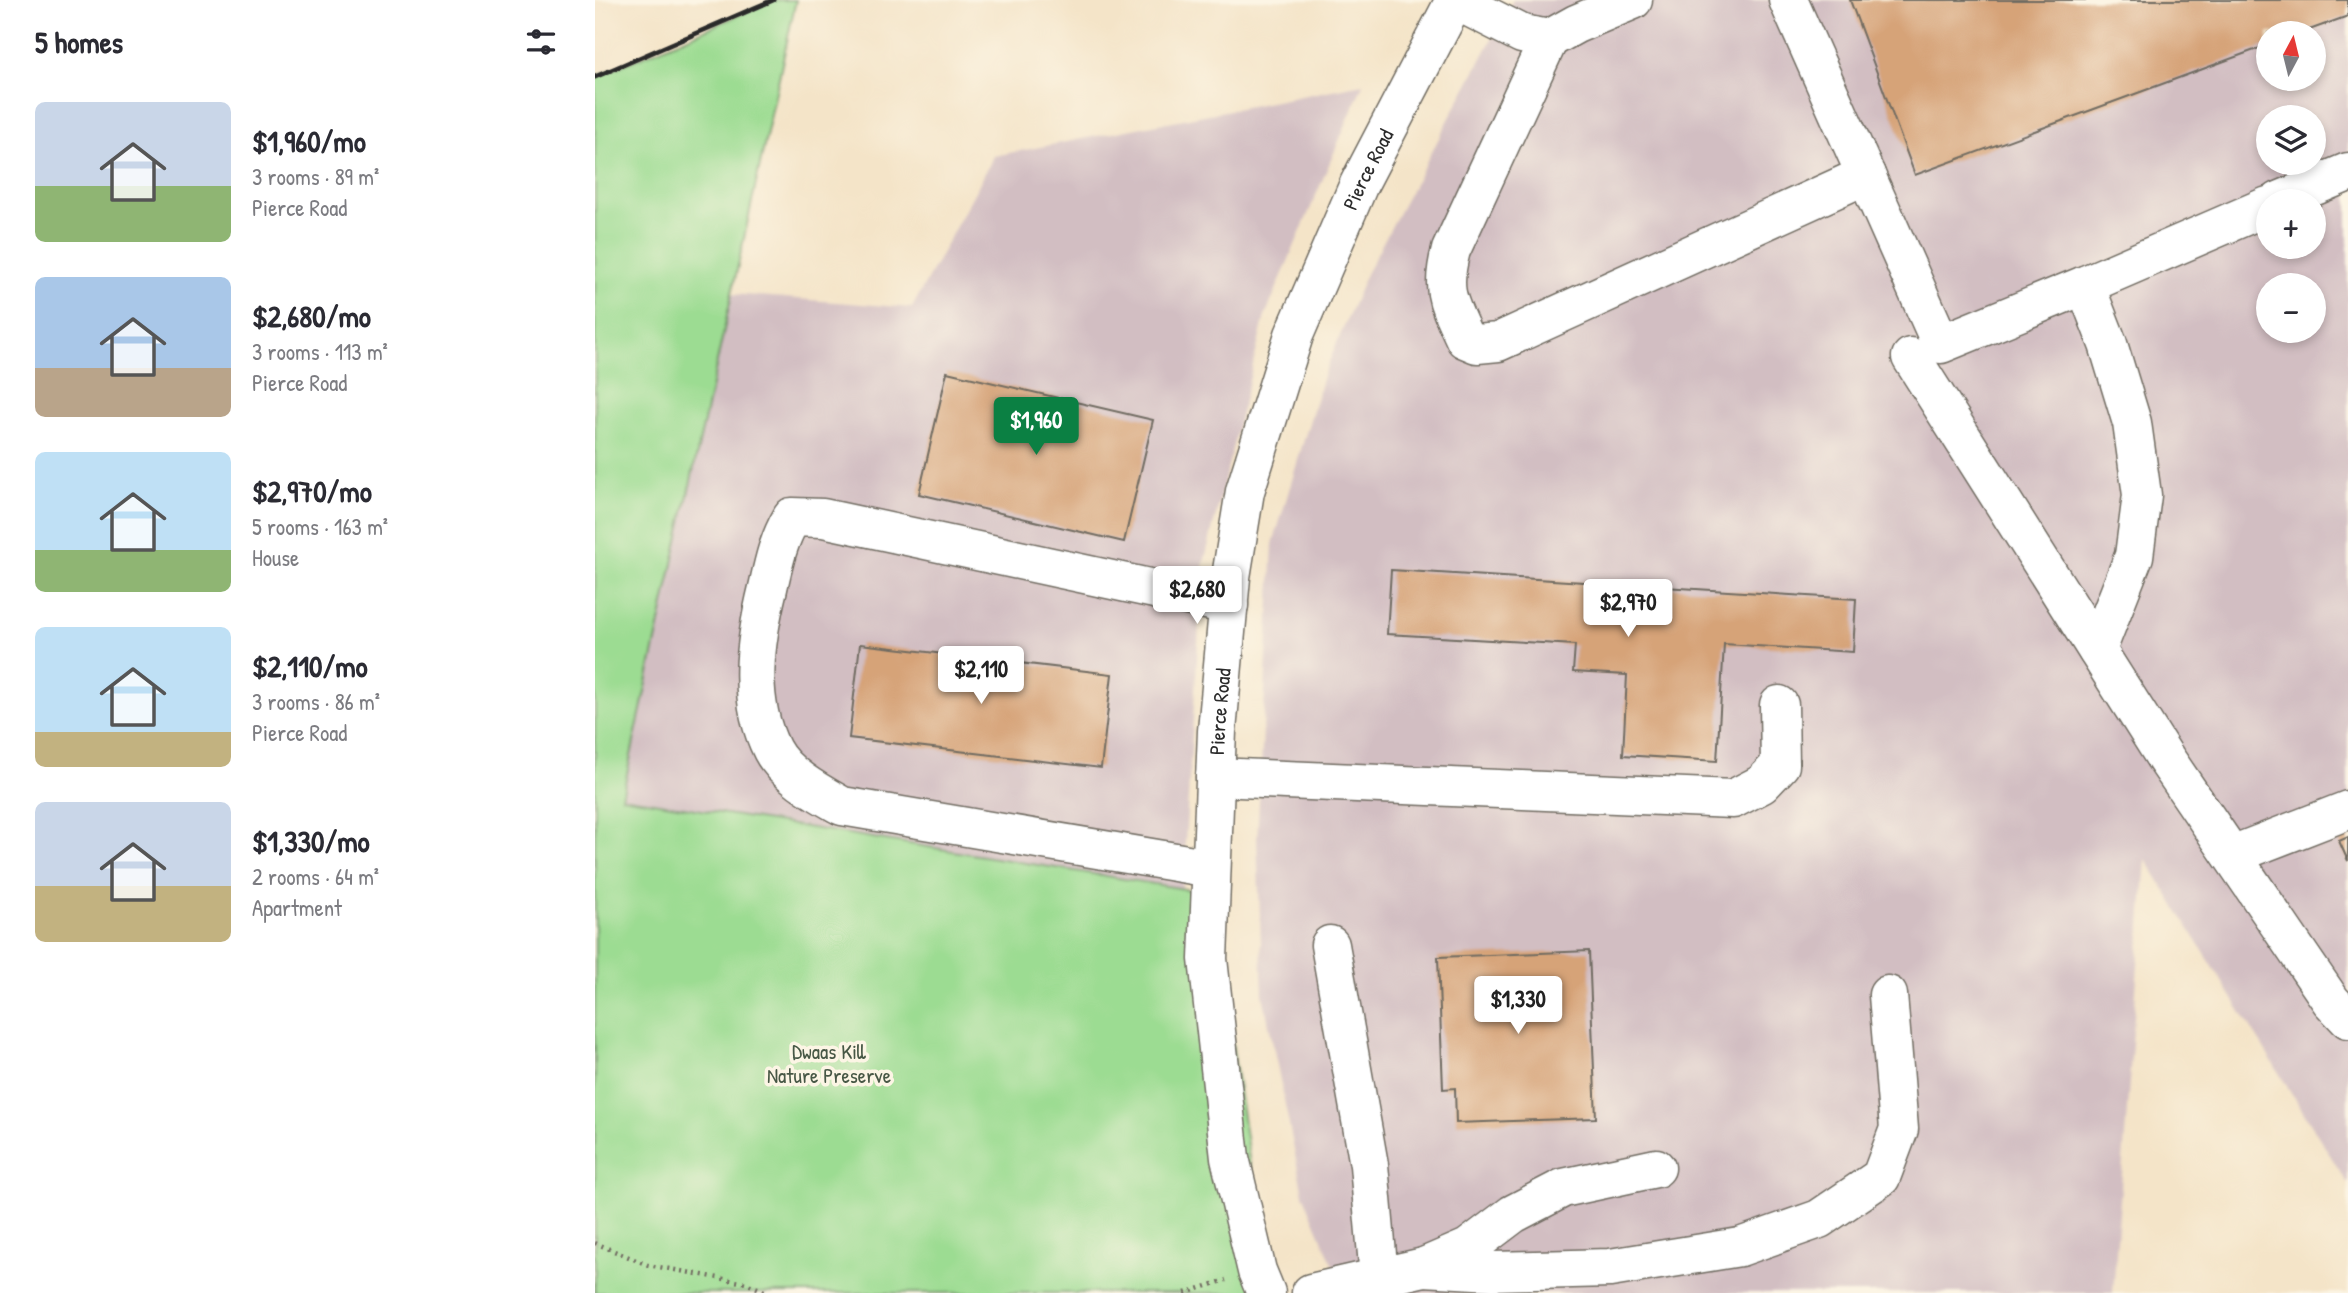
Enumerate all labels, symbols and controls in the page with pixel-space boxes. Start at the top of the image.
north arrow [2256,21,2326,91]
map controls [2256,21,2326,343]
text: 5 homes [35,22,123,62]
icon: filters [522,23,560,61]
button: layers [2256,105,2326,175]
text: $1,960/mo [252,121,366,161]
street label: Pierce Road [1335,124,1400,214]
icon: home [91,130,175,214]
text: 3 rooms · 89 m² [252,161,379,192]
button: + [2256,189,2326,259]
text: Pierce Road [252,192,347,223]
button: − [2256,273,2326,343]
text: $2,680/mo [252,296,371,336]
icon: home [91,305,175,389]
text: 3 rooms · 113 m² [252,336,388,367]
text: Pierce Road [252,367,347,398]
pin: $1,960 [979,398,1093,457]
text: $1,960 [1010,404,1062,435]
text: $2,970/mo [252,471,372,511]
icon: home [91,480,175,564]
text: 5 rooms · 163 m² [252,511,388,542]
text: House [252,542,299,573]
pin: $2,680 [1140,566,1254,626]
text: $2,680 [1169,573,1225,604]
pin: $2,970 [1571,580,1685,639]
text: $2,970 [1599,586,1657,617]
text: $2,110/mo [252,646,368,686]
pin: $2,110 [924,646,1038,706]
text: $2,110 [954,653,1008,684]
icon: home [91,655,175,739]
street label: Pierce Road [1202,667,1237,755]
text: 3 rooms · 86 m² [252,686,380,717]
text: Pierce Road [252,717,347,748]
text: $1,330/mo [252,821,370,861]
icon: home [91,830,175,914]
text: 2 rooms · 64 m² [252,861,379,892]
text: Apartment [252,892,342,923]
pin: $1,330 [1461,976,1575,1036]
text: $1,330 [1490,983,1546,1014]
park label: Dwaas Kill Nature Preserve [767,1037,891,1090]

